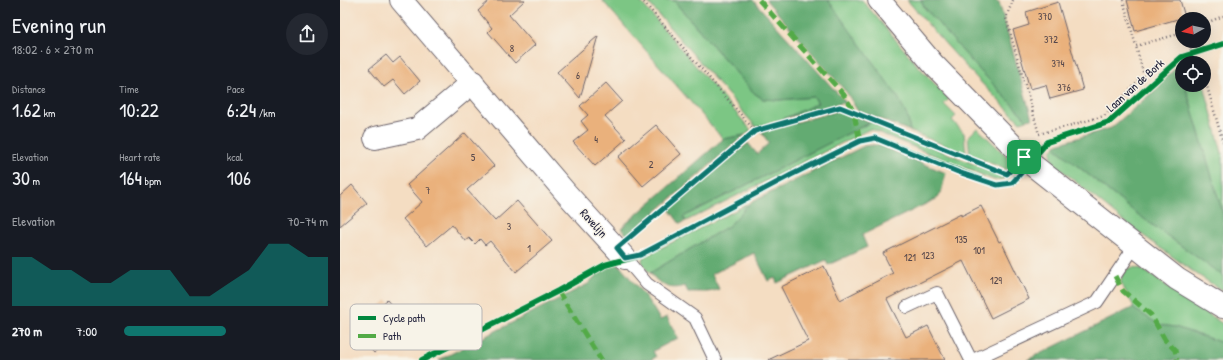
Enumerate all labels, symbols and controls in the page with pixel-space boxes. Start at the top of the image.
text: Evening run [12,10,106,40]
house number: 370 [1038,10,1052,23]
north arrow [1175,12,1211,48]
map controls [1175,12,1211,92]
button: share [286,13,328,55]
house number: 372 [1044,33,1058,46]
text: 18:02 · 6 × 270 m [12,40,94,58]
house number: 8 [510,42,514,55]
street label: Laan van de Bork [1102,54,1168,116]
button: locate [1175,56,1211,92]
house number: 374 [1051,57,1065,70]
house number: 6 [576,69,580,82]
house number: 376 [1057,81,1071,94]
text: Distance [12,82,46,96]
text: Time [119,82,139,96]
text: Pace [227,82,245,96]
text: 1.62 [12,96,41,123]
text: 10:22 [119,96,159,123]
text: 6:24 [227,96,256,123]
text: km [41,106,55,120]
text: /km [256,106,275,120]
house number: 4 [594,133,598,146]
pin [1007,140,1041,174]
icon: arrive [1013,146,1035,168]
text: Elevation [12,150,49,164]
text: Heart rate [119,150,160,164]
text: kcal [227,150,243,164]
house number: 5 [471,151,476,164]
house number: 2 [649,158,654,171]
text: 30 [12,164,30,191]
text: 164 [119,164,142,191]
text: 106 [227,164,251,191]
text: m [30,174,40,188]
text: bpm [142,174,161,188]
house number: 7 [426,184,431,197]
street label: Ravelijn [576,205,612,241]
text: Elevation [12,212,55,230]
text: 70–74 m [287,212,328,230]
house number: 3 [507,220,512,233]
house number: 135 [955,233,968,246]
house number: 1 [527,242,531,255]
house number: 101 [973,244,985,257]
house number: 123 [922,249,935,262]
house number: 121 [904,251,916,264]
house number: 129 [990,274,1002,287]
legend [350,304,482,350]
text: Cycle path [383,311,426,325]
text: 270 m [12,322,42,340]
text: 7:00 [76,322,97,340]
text: Path [383,329,401,343]

